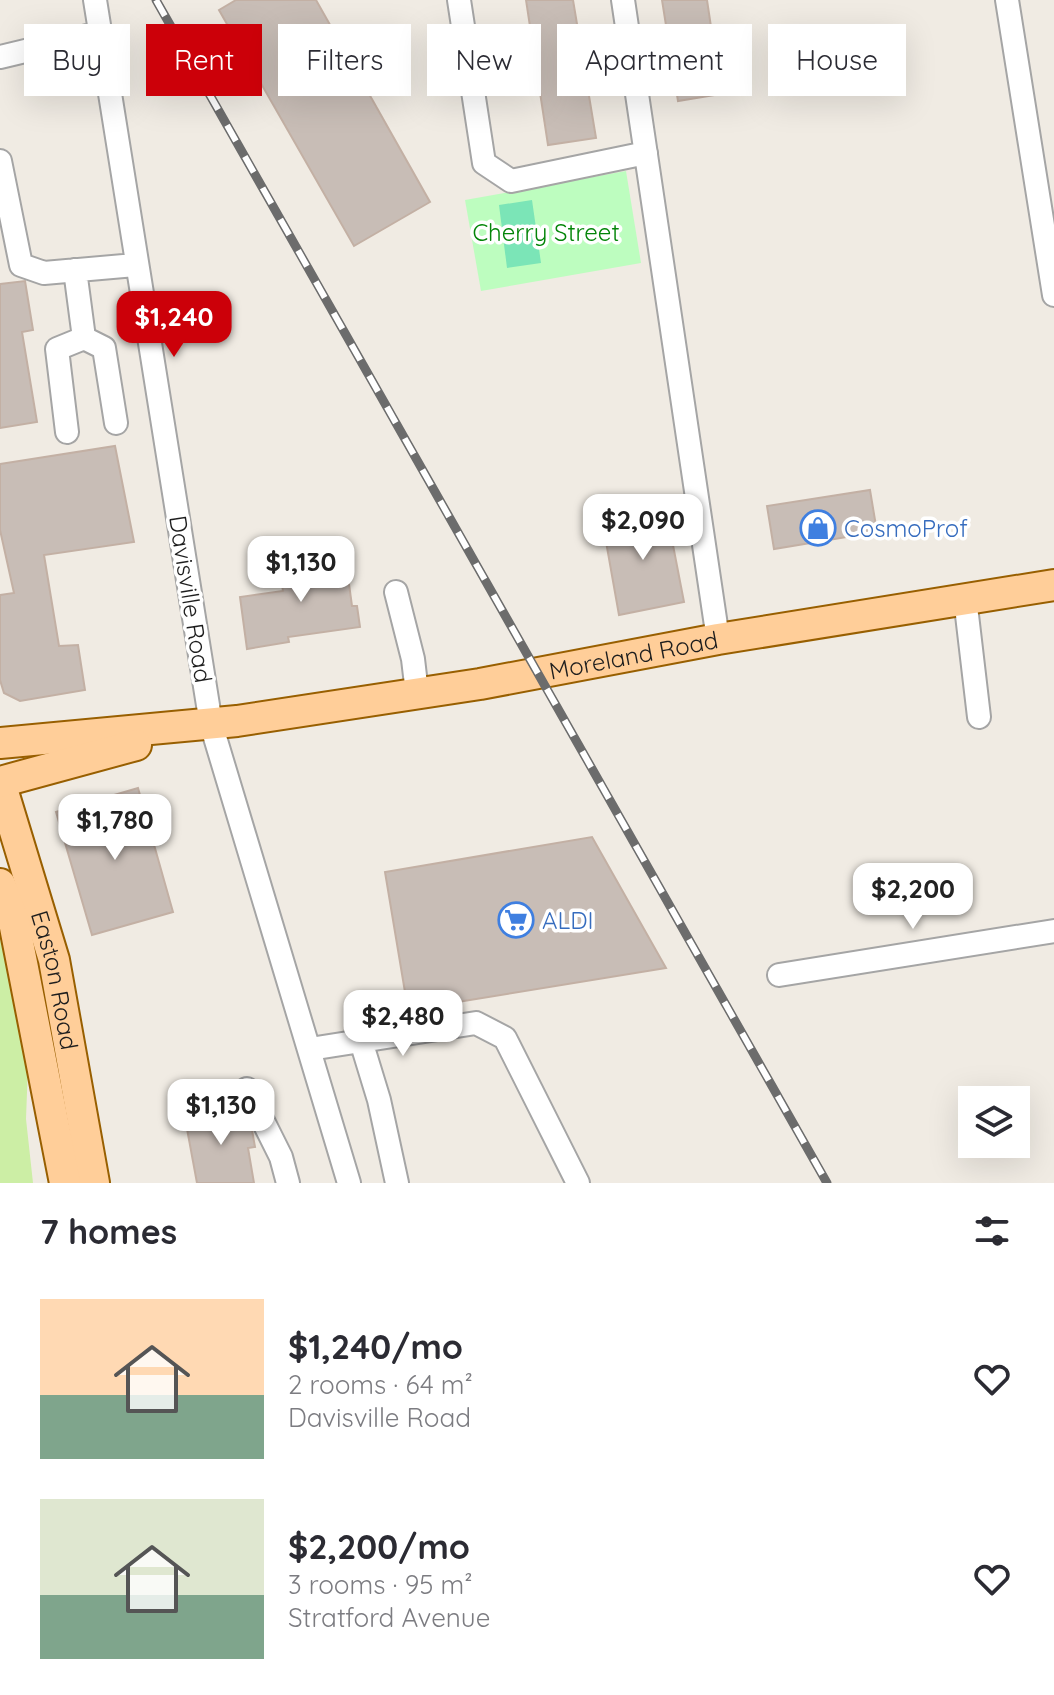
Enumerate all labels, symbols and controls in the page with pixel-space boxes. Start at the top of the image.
chip: Buy [24,24,130,96]
chip: Rent [146,24,262,96]
chip: Filters [278,24,411,96]
chip: New [427,24,541,96]
chip: Apartment [557,24,752,96]
chip: House [768,24,906,96]
park label: Cherry Street [472,217,620,247]
pin: $1,240 [109,291,239,359]
text: $1,240 [135,300,213,333]
pin: $2,090 [578,494,708,562]
text: $2,090 [601,503,685,536]
shop icon: CosmoProf [799,509,837,547]
street label: Davisville Road [163,513,219,685]
place label: CosmoProf [844,513,968,543]
pin: $1,130 [236,536,366,604]
text: $1,130 [265,545,337,578]
street label: Moreland Road [547,624,720,686]
pin: $1,780 [50,794,180,862]
text: $1,780 [76,803,154,836]
pin: $2,200 [848,863,978,931]
text: $2,200 [871,872,955,905]
supermarket icon: ALDI [497,901,535,939]
place label: ALDI [542,905,594,935]
street label: Easton Road [25,907,85,1052]
pin: $2,480 [338,990,468,1058]
text: $2,480 [362,999,444,1032]
pin: $1,130 [156,1079,286,1147]
map controls [958,1086,1030,1158]
button: layers [958,1086,1030,1158]
text: $1,130 [185,1088,257,1121]
icon: filters [970,1209,1014,1253]
text: 7 homes [40,1210,177,1253]
text: $1,240/mo [288,1325,463,1368]
icon: home [104,1331,200,1427]
icon: heart [970,1357,1014,1401]
text: 2 rooms · 64 m² [288,1368,473,1401]
text: Davisville Road [288,1401,471,1434]
text: $2,200/mo [288,1525,470,1568]
icon: home [104,1531,200,1627]
icon: heart [970,1557,1014,1601]
text: 3 rooms · 95 m² [288,1568,472,1601]
text: Stratford Avenue [288,1601,490,1634]

